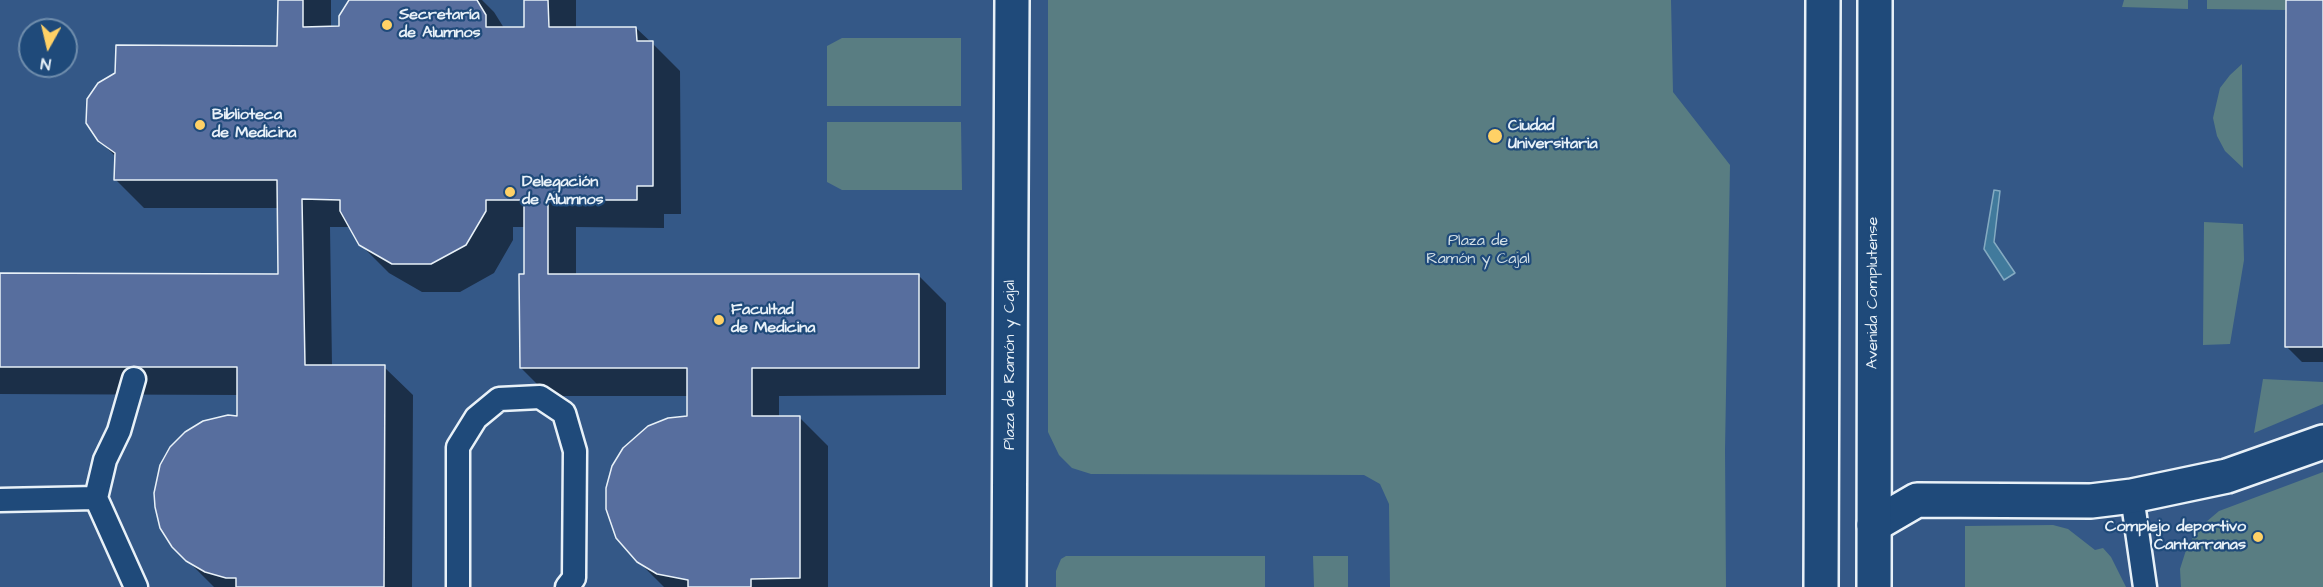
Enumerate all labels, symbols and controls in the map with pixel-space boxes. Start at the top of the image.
place label: Secretaría de Alumnos [399,6,481,44]
north arrow [18,18,78,78]
marker: Secretaría de Alumnos [380,18,394,32]
text: N [39,52,52,75]
place label: Biblioteca de Medicina [212,106,296,144]
place label: Ciudad Universitaria [1508,117,1598,155]
marker: Biblioteca de Medicina [193,118,207,132]
marker: Ciudad Universitaria [1486,127,1504,145]
place label: Delegación de Alumnos [522,173,604,211]
marker: Delegación de Alumnos [503,185,517,199]
street label: Avenida Complutense [1864,217,1884,369]
park label: Plaza de Ramón y Cajal [1426,232,1530,270]
street label: Plaza de Ramón y Cajal [1001,280,1021,450]
place label: Facultad de Medicina [731,301,815,339]
marker: Facultad de Medicina [712,313,726,327]
place label: Complejo deportivo Cantarranas [2105,518,2246,556]
marker: Complejo deportivo Cantarranas [2251,530,2265,544]

